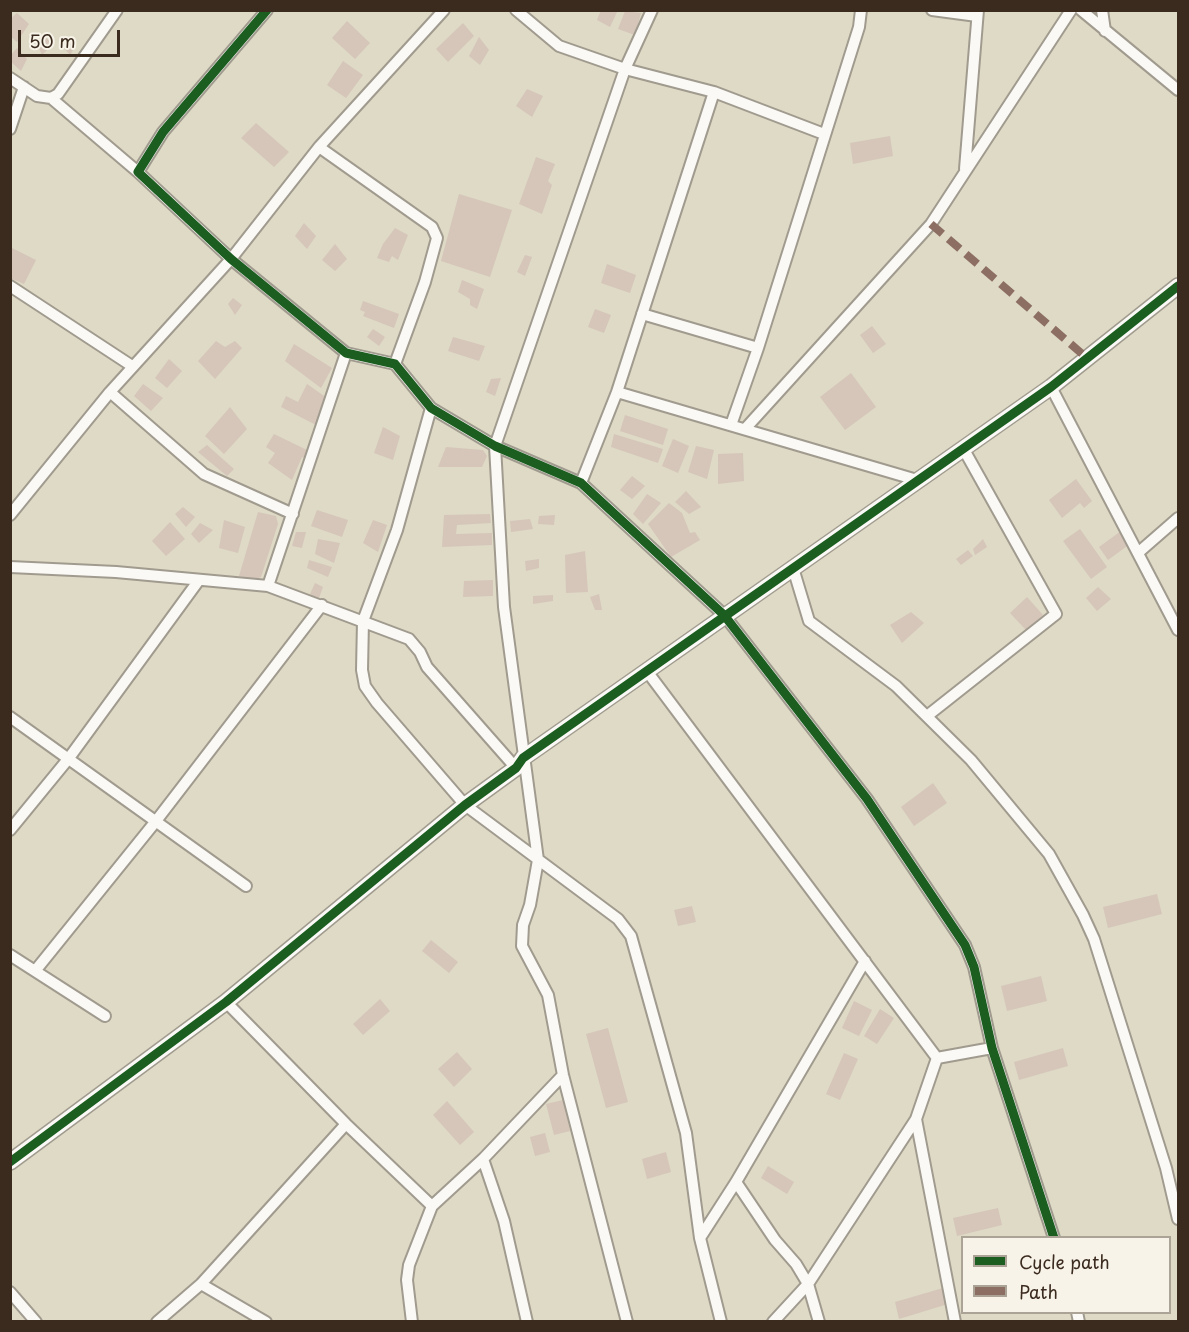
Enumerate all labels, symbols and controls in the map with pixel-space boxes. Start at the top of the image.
scale bar [21,18,123,56]
text: 50 m [29,27,76,54]
legend [961,1236,1171,1314]
text: Cycle path [1019,1248,1110,1275]
text: Path [1019,1278,1058,1305]

